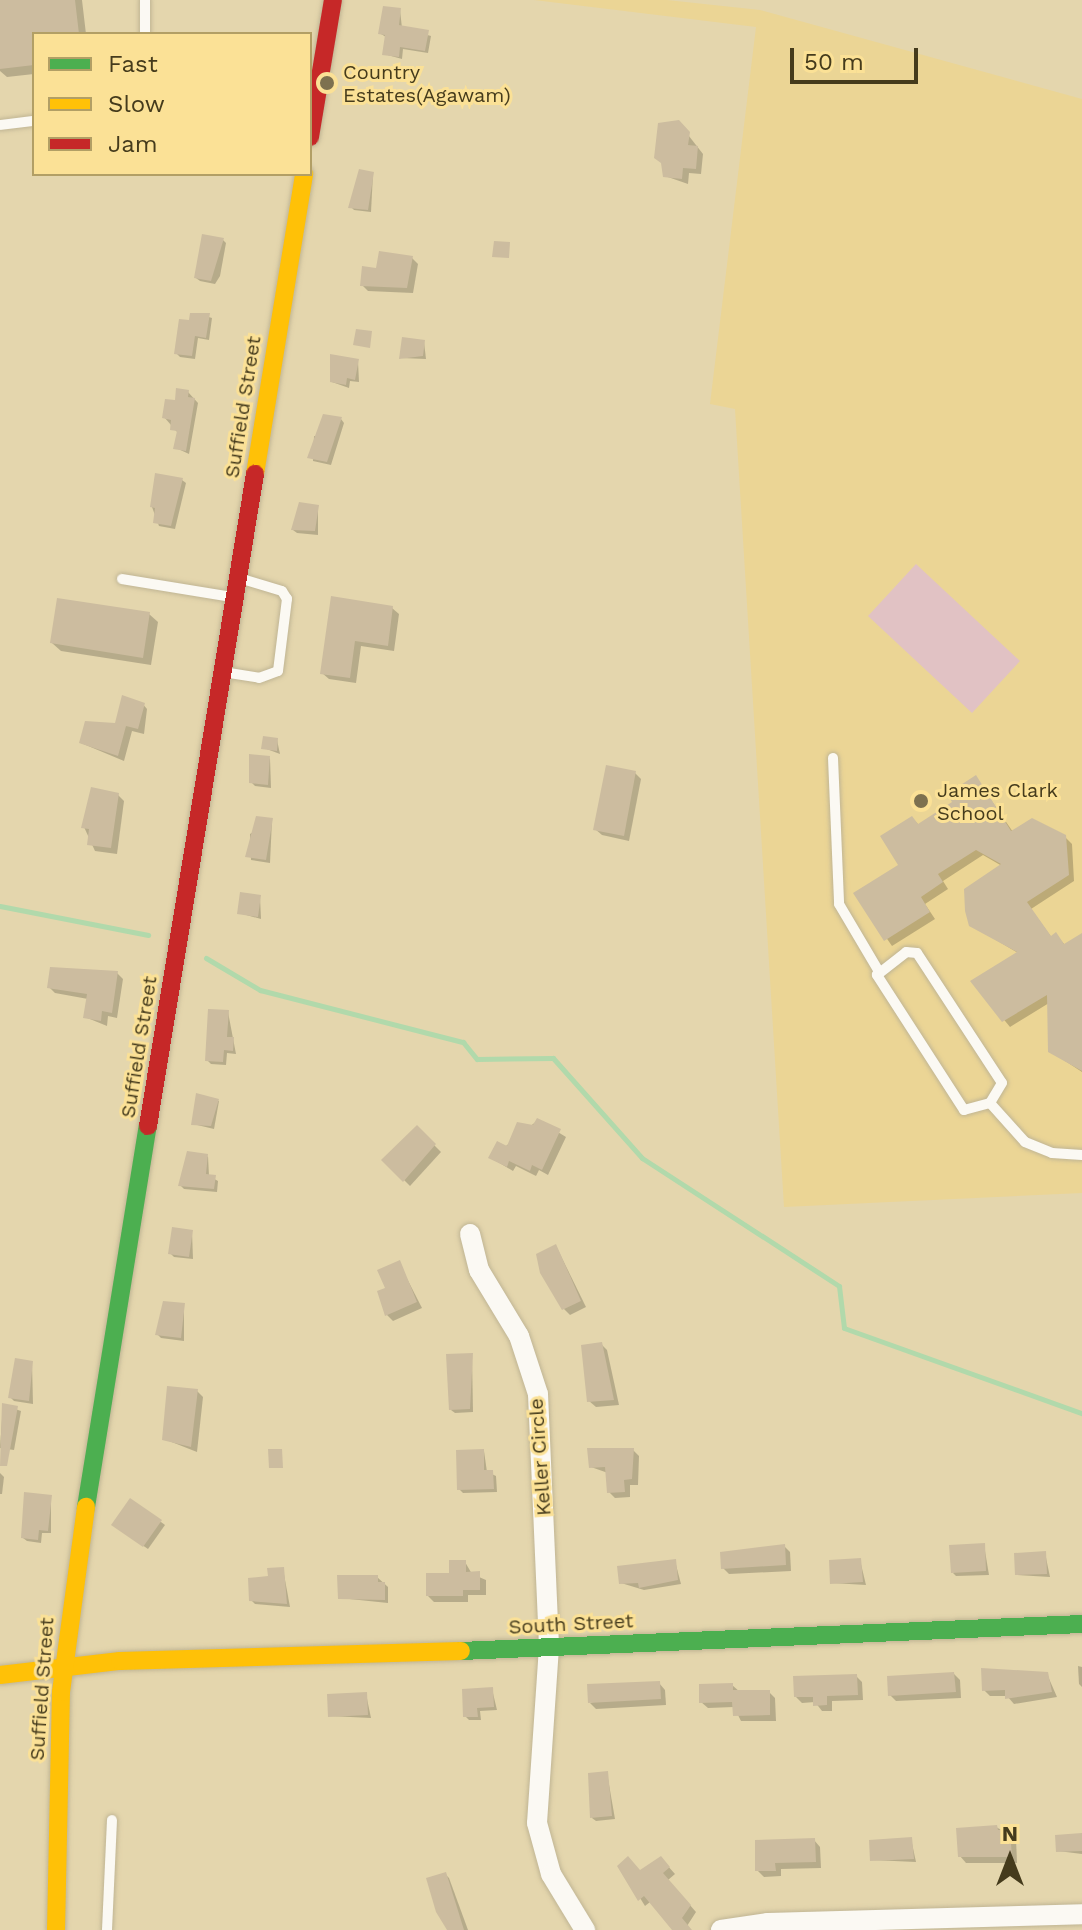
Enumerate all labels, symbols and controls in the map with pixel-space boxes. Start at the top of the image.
legend [32,32,312,176]
scale bar [794,32,922,82]
text: 50 m [804,48,864,76]
text: Fast [108,50,158,78]
place label: Country Estates(Agawam) [343,60,511,107]
marker: Country Estates(Agawam) [318,74,336,92]
text: Slow [108,90,165,118]
text: Jam [108,130,158,158]
street label: Suffield Street [220,334,266,480]
place label: James Clark School [937,778,1058,825]
marker: James Clark School [912,792,930,810]
street label: Suffield Street [116,974,162,1120]
street label: Keller Circle [524,1397,556,1517]
street label: South Street [508,1609,634,1639]
street label: Suffield Street [25,1617,59,1761]
north arrow [970,1818,1050,1898]
text: N [1002,1821,1018,1846]

